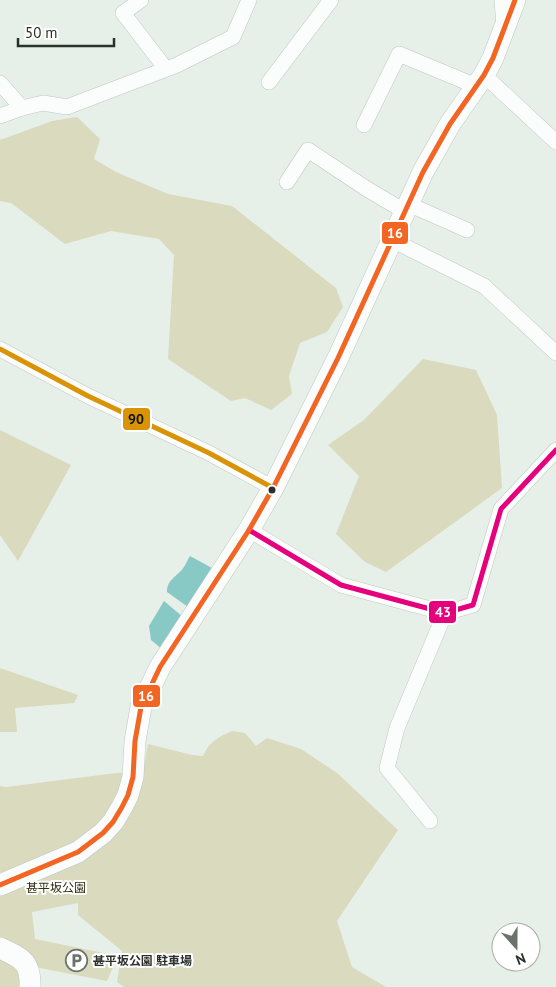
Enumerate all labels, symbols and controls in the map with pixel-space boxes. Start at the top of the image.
scale bar [18,15,114,47]
text: 50 m [25,23,58,42]
line badge: 16 [381,221,409,245]
text: 16 [387,224,403,242]
line badge: 90 [122,407,151,431]
text: 90 [128,410,144,428]
unlabelled marker [267,485,277,495]
line badge: 43 [428,600,457,624]
text: 43 [435,603,451,621]
line badge: 16 [132,684,161,708]
text: 16 [138,687,154,705]
park label: 甚平坂公園 [26,880,86,895]
north arrow [491,922,541,972]
parking icon: 甚平坂公園 駐車場 [65,949,89,973]
text: N [513,949,528,969]
place label: 甚平坂公園 駐車場 [93,953,192,968]

